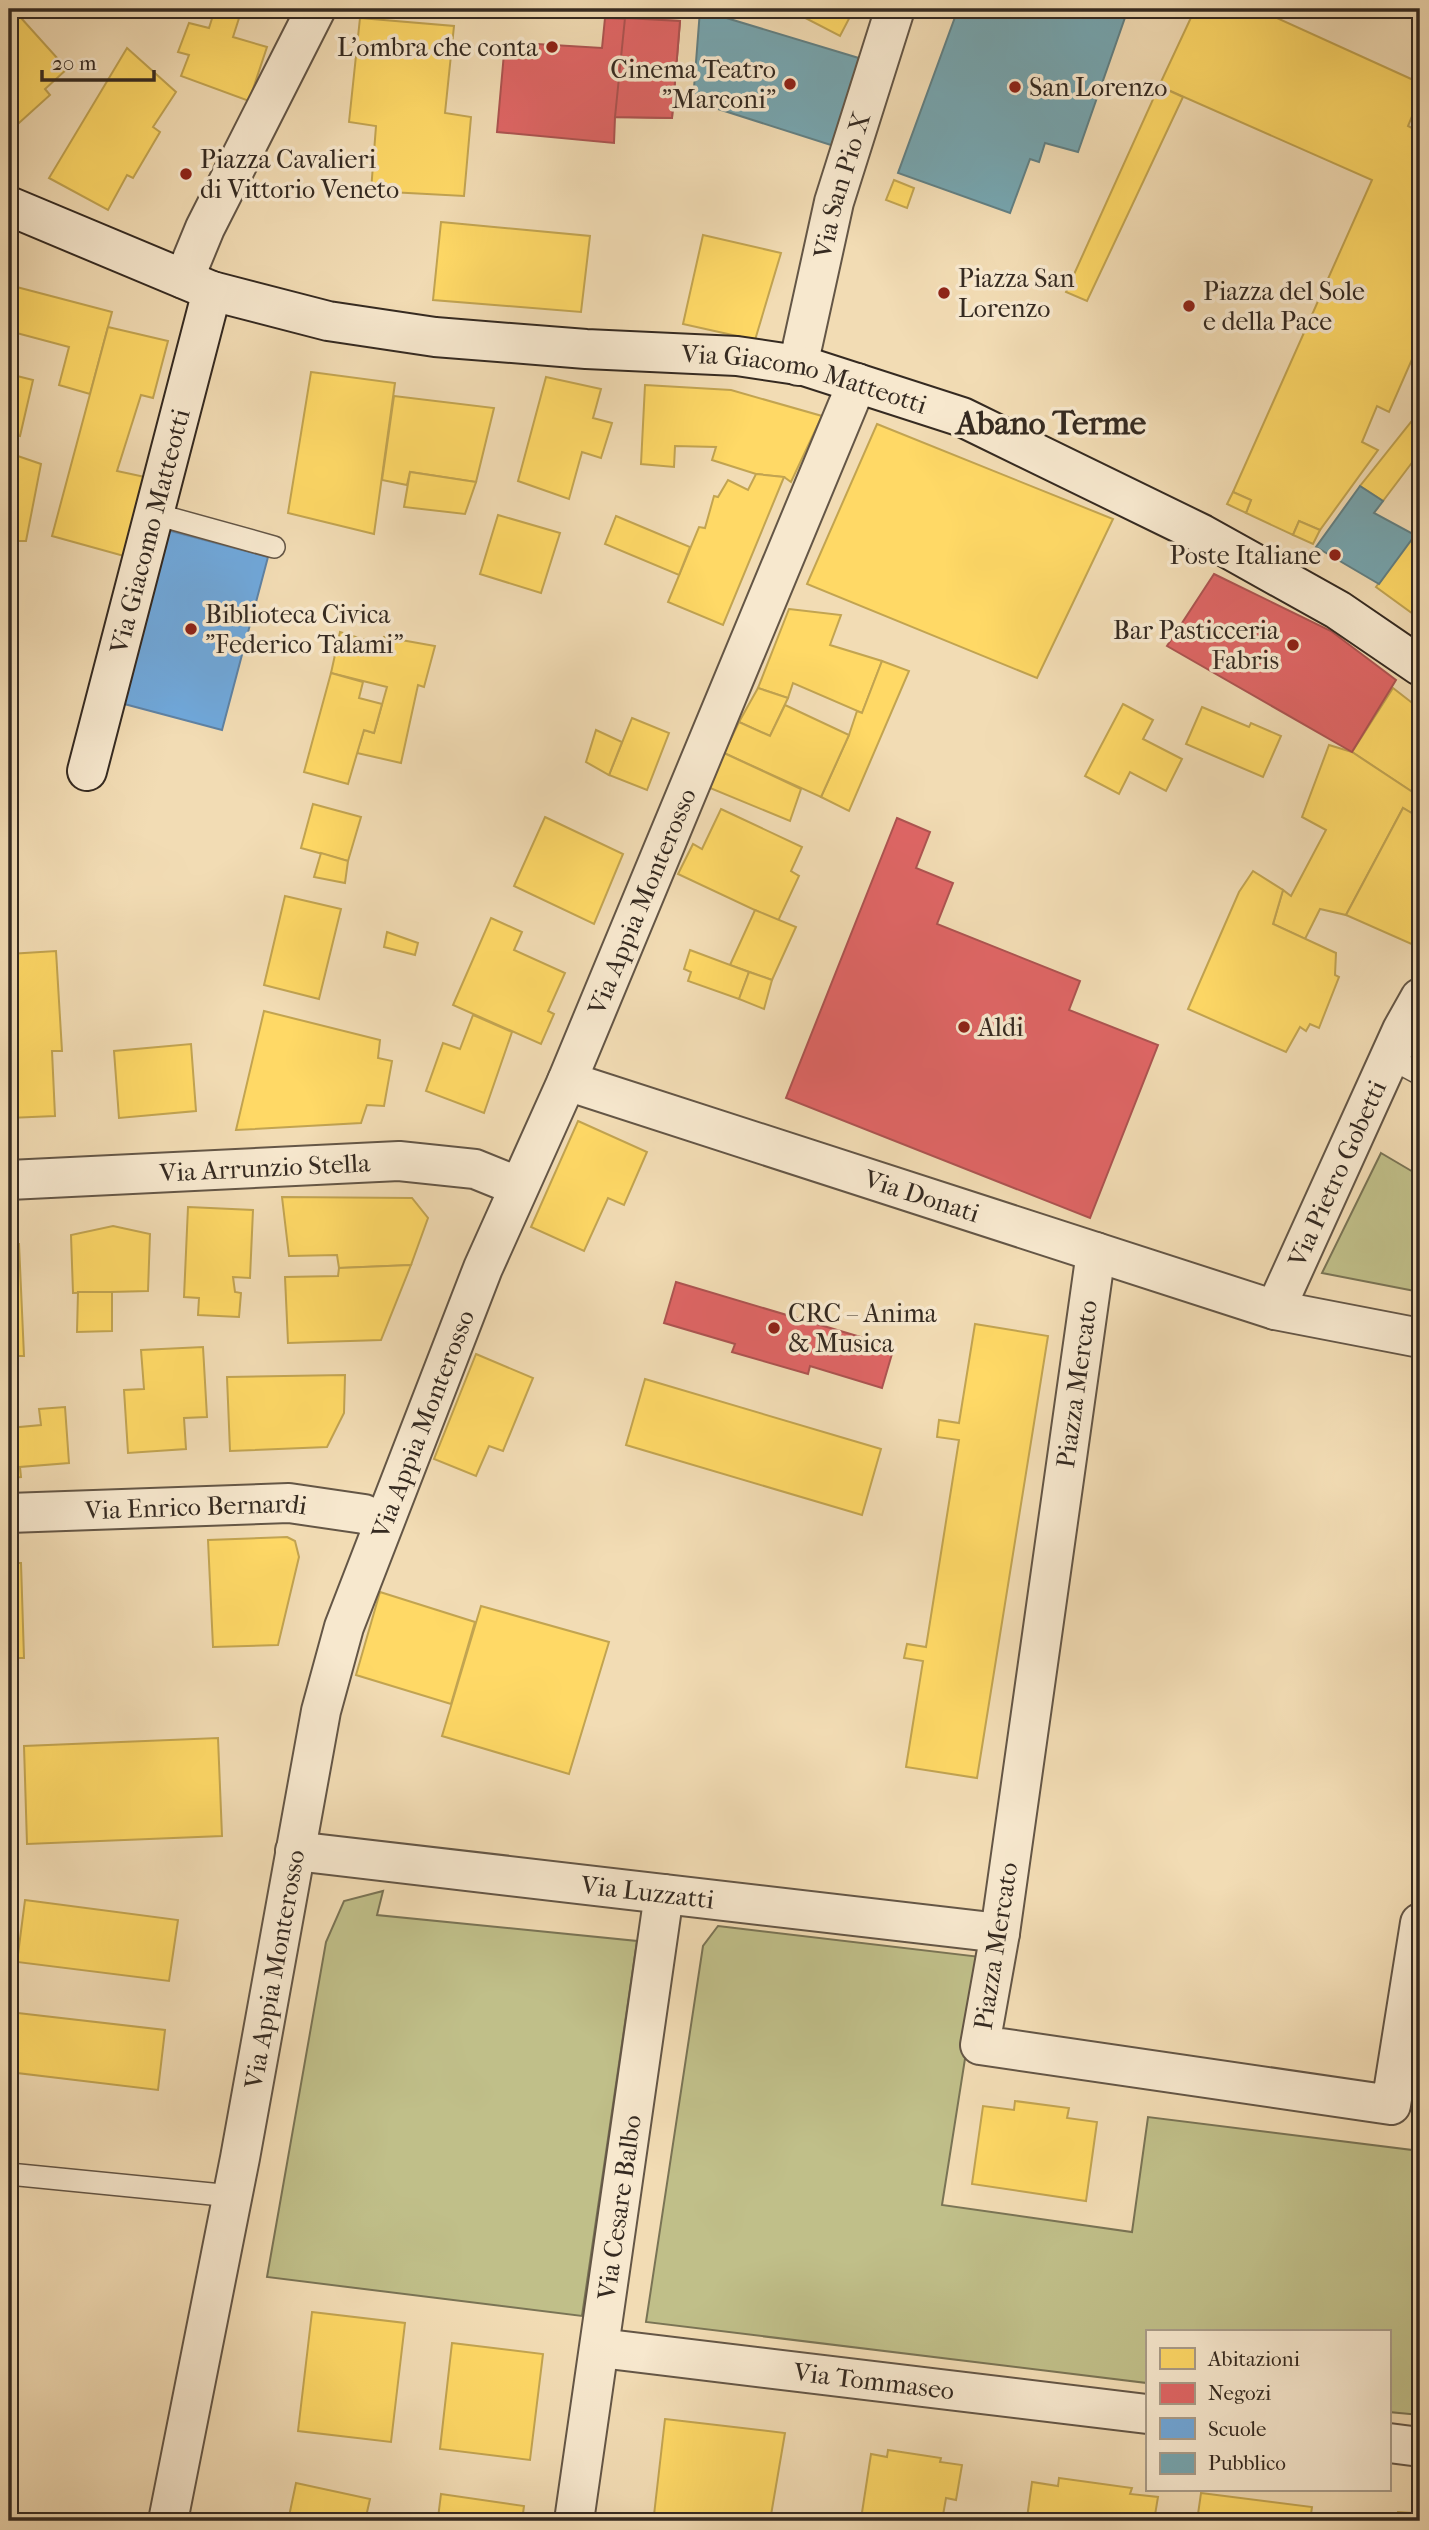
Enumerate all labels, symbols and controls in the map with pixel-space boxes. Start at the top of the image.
place label: L'ombra che conta [337,32,539,63]
scale bar [42,38,154,82]
marker: L'ombra che conta [544,39,560,55]
text: 20 m [52,51,97,75]
place label: Cinema Teatro "Marconi" [610,54,776,115]
place label: San Lorenzo [1029,72,1167,103]
marker: Cinema Teatro "Marconi" [782,76,798,92]
marker: San Lorenzo [1007,79,1023,95]
street label: Via San Pio X [806,108,877,262]
place label: Piazza Cavalieri di Vittorio Veneto [200,144,399,205]
marker: Piazza Cavalieri di Vittorio Veneto [178,166,194,182]
place label: Piazza San Lorenzo [958,263,1075,324]
place label: Piazza del Sole e della Pace [1203,276,1365,337]
marker: Piazza San Lorenzo [936,285,952,301]
marker: Piazza del Sole e della Pace [1181,298,1197,314]
street label: Via Giacomo Matteotti [680,338,931,420]
district label: Abano Terme [954,404,1147,443]
street label: Via Giacomo Matteotti [103,405,196,658]
place label: Poste Italiane [1170,540,1321,571]
marker: Poste Italiane [1327,547,1343,563]
place label: Biblioteca Civica "Federico Talami" [205,599,404,660]
place label: Bar Pasticceria Fabris [1113,615,1280,676]
marker: Biblioteca Civica "Federico Talami" [183,621,199,637]
marker: Bar Pasticceria Fabris [1285,637,1301,653]
street label: Via Appia Monterosso [580,783,702,1020]
place label: Aldi [977,1012,1024,1043]
marker: Aldi [956,1019,972,1035]
street label: Via Pietro Gobetti [1281,1075,1393,1272]
street label: Via Arrunzio Stella [158,1147,372,1188]
street label: Via Donati [859,1162,984,1229]
place label: CRC – Anima & Musica [788,1298,938,1359]
street label: Piazza Mercato [1050,1298,1104,1470]
street label: Via Appia Monterosso [364,1305,481,1544]
marker: CRC – Anima & Musica [766,1320,782,1336]
street label: Via Enrico Bernardi [83,1487,309,1526]
street label: Via Appia Monterosso [237,1847,311,2092]
street label: Piazza Mercato [967,1860,1025,2032]
street label: Via Luzzatti [578,1869,716,1915]
street label: Via Cesare Balbo [590,2113,648,2303]
legend [1146,2330,1390,2492]
text: Abitazioni [1207,2347,1300,2371]
street label: Via Tommaseo [791,2356,956,2406]
text: Negozi [1208,2381,1271,2405]
text: Scuole [1208,2417,1266,2441]
text: Pubblico [1208,2451,1286,2475]

